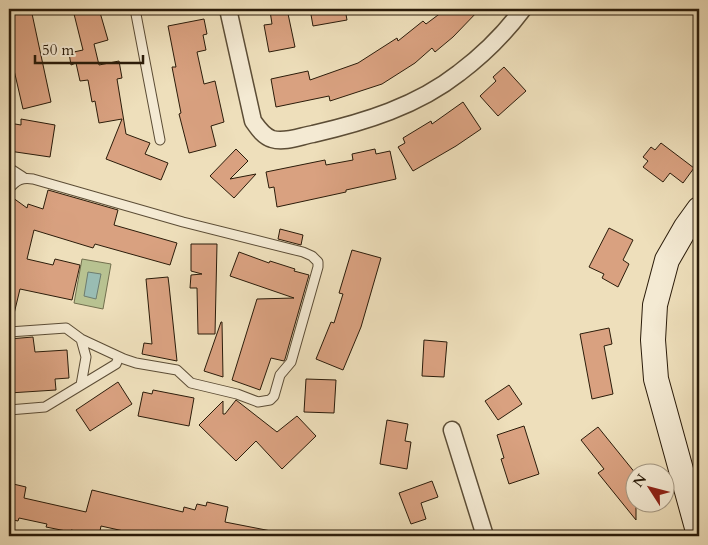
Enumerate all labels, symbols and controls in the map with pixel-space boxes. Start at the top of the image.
scale bar [35,32,142,64]
text: 50 m [42,40,74,60]
north arrow [626,462,676,512]
text: N [629,470,651,491]

